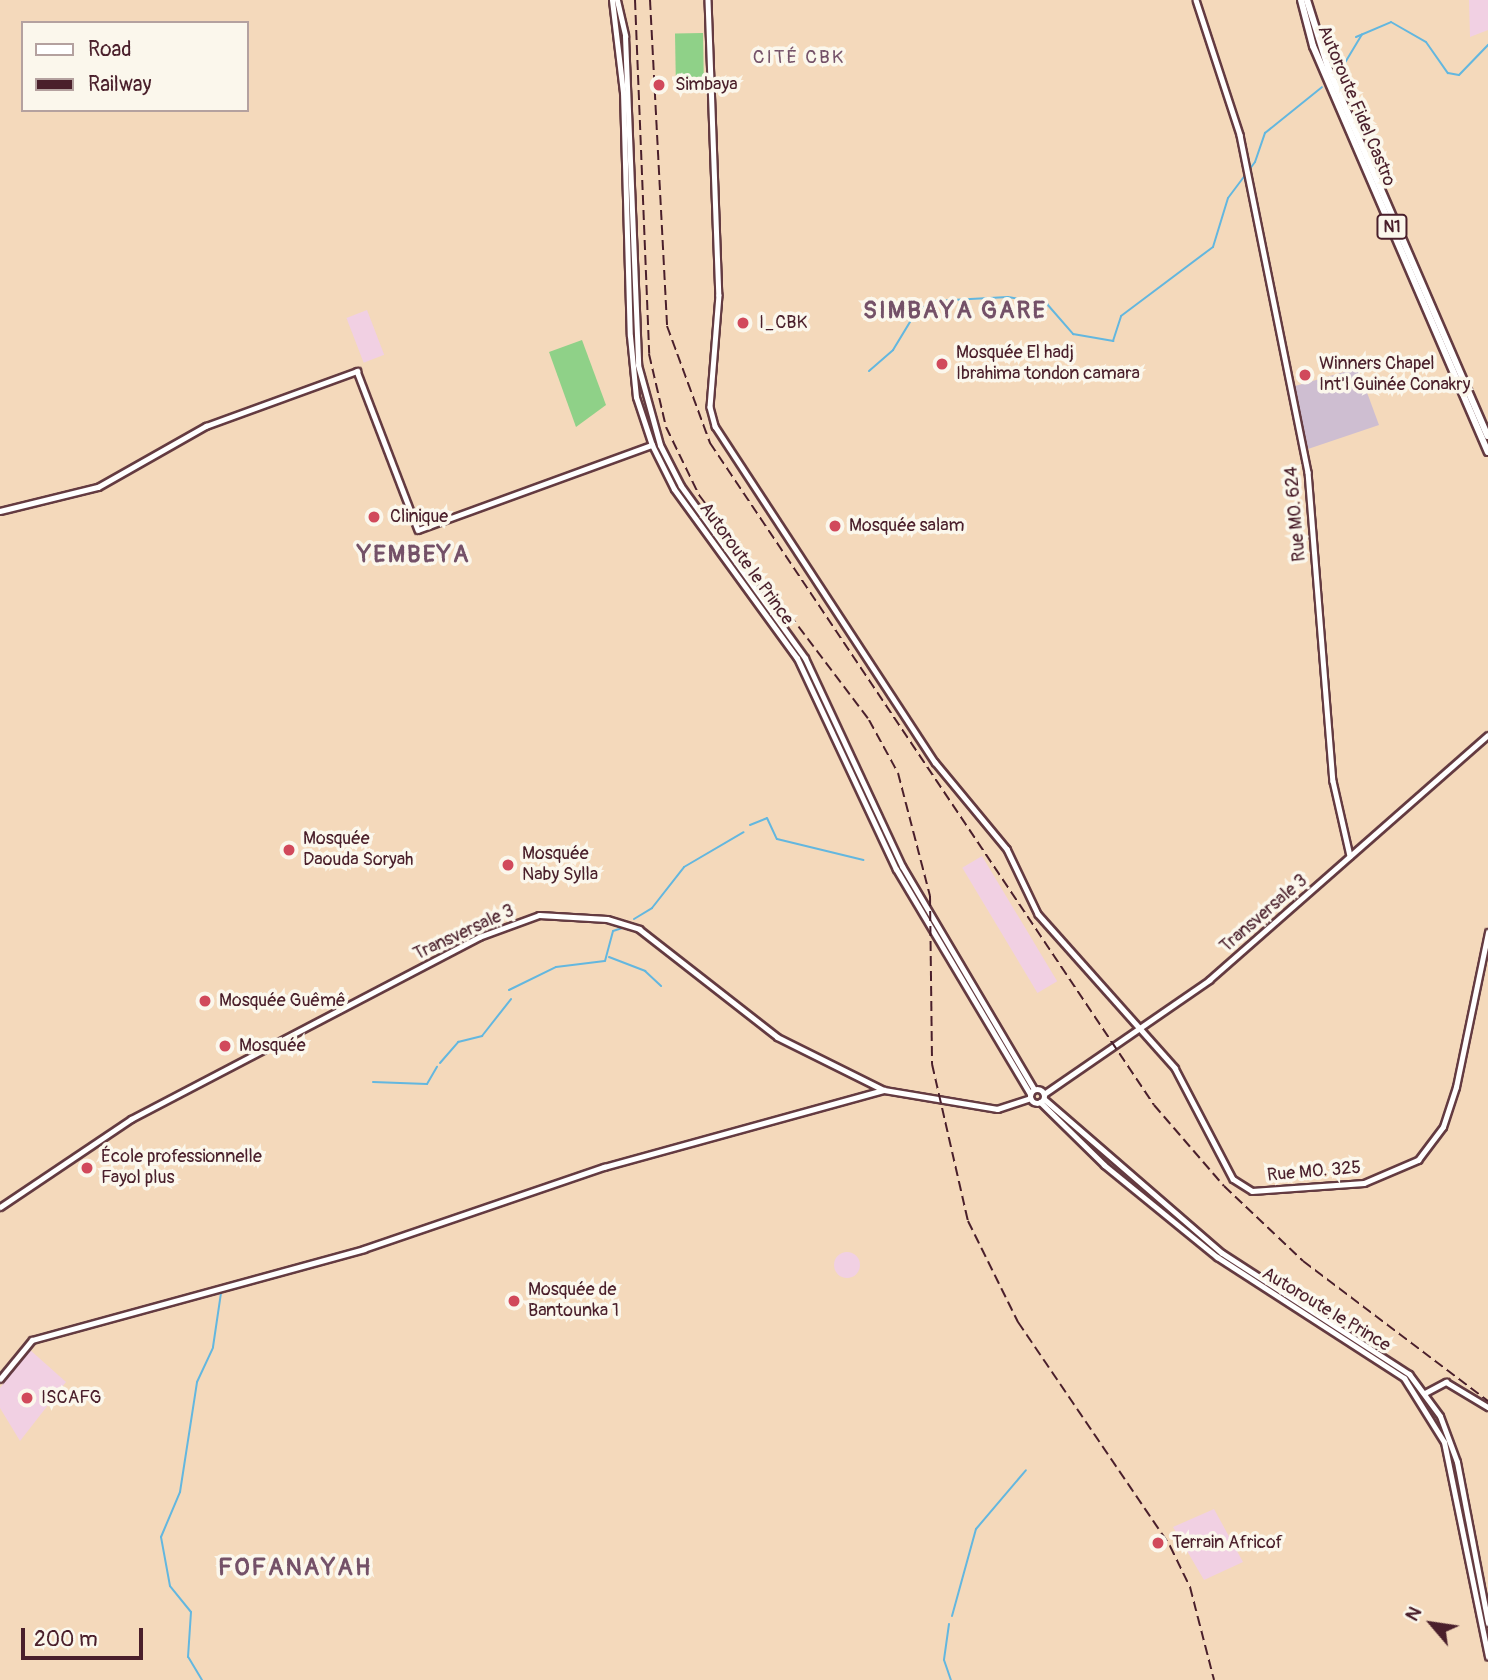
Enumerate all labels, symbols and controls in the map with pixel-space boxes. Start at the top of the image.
legend [21,21,248,112]
street label: Autoroute Fidel Castro [1312,22,1400,190]
text: Road [88,36,132,63]
district label: CITÉ CBK [754,47,844,69]
text: Railway [88,71,152,98]
place label: Simbaya [675,74,738,96]
marker: Simbaya [649,75,669,95]
road number: N1 [1376,215,1408,240]
district label: SIMBAYA GARE [865,297,1045,325]
place label: I_CBK [759,312,807,334]
marker: I_CBK [733,313,753,333]
place label: Mosquée El hadj Ibrahima tondon camara [956,343,1140,386]
place label: Winners Chapel Int'l Guinée Conakry [1319,354,1470,396]
marker: Mosquée El hadj Ibrahima tondon camara [934,356,950,372]
marker: Winners Chapel Int'l Guinée Conakry [1297,367,1313,383]
street label: Rue MO. 624 [1281,466,1311,562]
street label: Autoroute le Prince [694,499,798,629]
place label: Clinique [390,506,448,528]
marker: Clinique [364,507,384,527]
place label: Mosquée salam [849,515,965,537]
marker: Mosquée salam [827,518,843,534]
district label: YEMBEYA [358,541,470,569]
place label: Mosquée Daouda Soryah [303,829,414,872]
marker: Mosquée Daouda Soryah [281,842,297,858]
place label: Mosquée Naby Sylla [522,844,598,886]
marker: Mosquée Naby Sylla [500,857,516,873]
street label: Transversale 3 [1216,870,1312,958]
street label: Transversale 3 [410,900,518,966]
place label: Mosquée Guêmê [219,990,346,1012]
marker: Mosquée Guêmê [197,993,213,1009]
place label: Mosquée [239,1035,306,1057]
marker: Mosquée [217,1038,233,1054]
place label: École professionnelle Fayol plus [101,1147,262,1190]
street label: Rue MO. 325 [1266,1157,1362,1187]
marker: École professionnelle Fayol plus [79,1160,95,1176]
street label: Autoroute le Prince [1258,1263,1394,1357]
place label: Mosquée de Bantounka 1 [528,1280,619,1322]
marker: Mosquée de Bantounka 1 [506,1293,522,1309]
place label: ISCAFG [41,1387,101,1409]
marker: ISCAFG [19,1390,35,1406]
place label: Terrain Africof [1172,1532,1283,1554]
marker: Terrain Africof [1150,1535,1166,1551]
district label: FOFANAYAH [219,1554,371,1582]
north arrow [1397,1589,1467,1659]
text: N [1400,1602,1427,1625]
scale bar [24,1614,147,1658]
text: 200 m [34,1626,98,1653]

